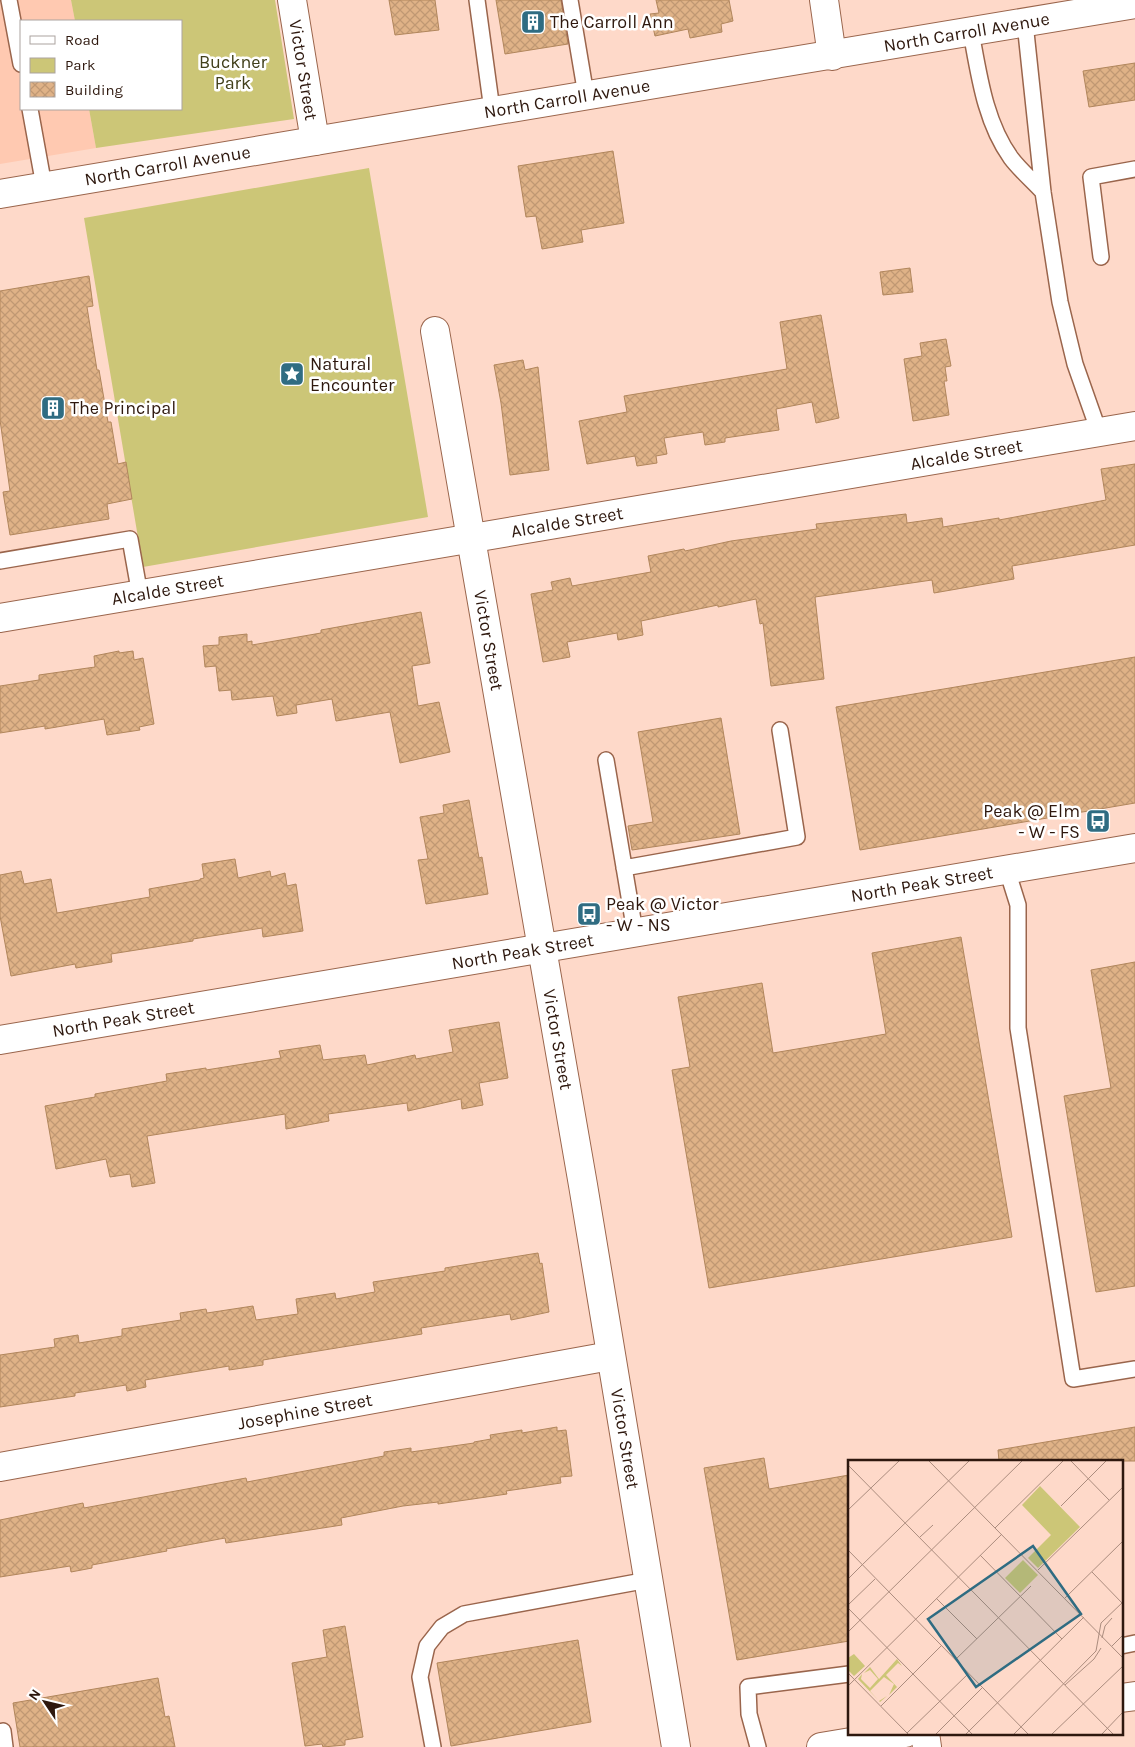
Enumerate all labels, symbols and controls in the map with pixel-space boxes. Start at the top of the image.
street label: North Carroll Avenue [882,8,1051,57]
building icon: The Carroll Ann [520,9,546,35]
place label: The Carroll Ann [550,11,674,33]
street label: Victor Street [284,18,323,122]
legend [20,20,182,110]
text: Road [65,31,100,49]
park label: Buckner Park [199,51,268,94]
text: Park [65,56,95,74]
street label: North Carroll Avenue [482,74,652,123]
text: Building [65,81,123,99]
street label: North Carroll Avenue [83,141,252,190]
place label: Natural Encounter [310,353,395,396]
place icon: Natural Encounter [279,361,305,387]
building icon: The Principal [40,395,66,421]
place label: The Principal [70,397,176,419]
street label: Alcalde Street [909,434,1024,475]
street label: Alcalde Street [509,502,625,542]
street label: Alcalde Street [110,569,226,610]
street label: Victor Street [469,588,508,693]
place label: Peak @ Elm - W - FS [983,800,1080,843]
bus stop icon: Peak @ Elm - W - FS [1085,808,1111,834]
street label: North Peak Street [849,861,995,907]
place label: Peak @ Victor - W - NS [606,893,719,936]
bus stop icon: Peak @ Victor - W - NS [576,901,602,927]
street label: North Peak Street [450,929,595,974]
street label: Victor Street [538,987,577,1092]
street label: North Peak Street [51,996,196,1042]
street label: Victor Street [606,1387,644,1491]
street label: Josephine Street [236,1388,374,1435]
inset map [848,1460,1122,1734]
north arrow [20,1677,70,1727]
text: N [25,1686,45,1704]

